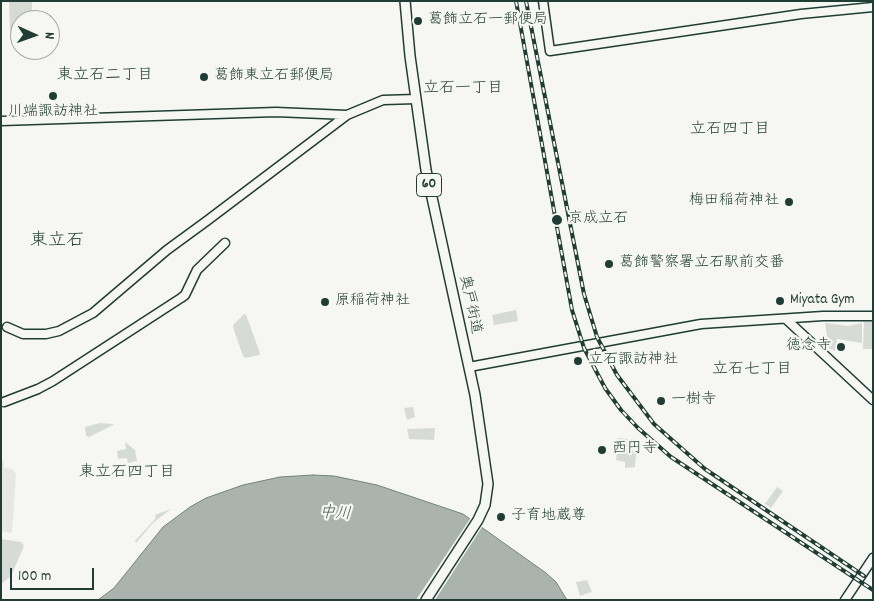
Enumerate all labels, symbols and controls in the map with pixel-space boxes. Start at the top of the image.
north arrow [10,10,60,60]
place label: 葛飾立石一郵便局 [428,12,548,30]
marker: 葛飾立石一郵便局 [412,15,424,27]
text: N [39,32,59,39]
district label: 東立石二丁目 [57,67,153,87]
place label: 葛飾東立石郵便局 [214,68,334,86]
marker: 葛飾東立石郵便局 [198,71,210,83]
district label: 立石一丁目 [423,80,503,100]
marker: 川端諏訪神社 [47,90,59,102]
place label: 川端諏訪神社 [8,104,98,122]
district label: 立石四丁目 [690,121,770,141]
road number: 60 [416,174,442,196]
place label: 梅田稲荷神社 [689,193,779,211]
marker: 梅田稲荷神社 [783,196,795,208]
place label: 京成立石 [568,211,628,229]
marker: 京成立石 [550,213,564,227]
district label: 東立石 [30,232,84,254]
place label: 葛飾警察署立石駅前交番 [619,255,784,273]
marker: 葛飾警察署立石駅前交番 [603,258,615,270]
street label: 奥戸街道 [454,274,484,336]
place label: Miyata Gym [790,292,855,310]
place label: 原稲荷神社 [335,293,410,311]
marker: Miyata Gym [774,295,786,307]
marker: 原稲荷神社 [319,296,331,308]
place label: 徳念寺 [786,338,831,356]
marker: 徳念寺 [835,341,847,353]
place label: 立石諏訪神社 [588,352,678,370]
marker: 立石諏訪神社 [572,355,584,367]
district label: 立石七丁目 [712,361,792,381]
place label: 一樹寺 [671,392,716,410]
marker: 一樹寺 [655,395,667,407]
place label: 西円寺 [612,441,657,459]
marker: 西円寺 [596,444,608,456]
district label: 東立石四丁目 [79,464,175,484]
water label: 中川 [319,505,351,525]
place label: 子育地蔵尊 [511,508,586,526]
marker: 子育地蔵尊 [495,511,507,523]
scale bar [12,558,96,590]
text: 100 m [18,566,51,588]

